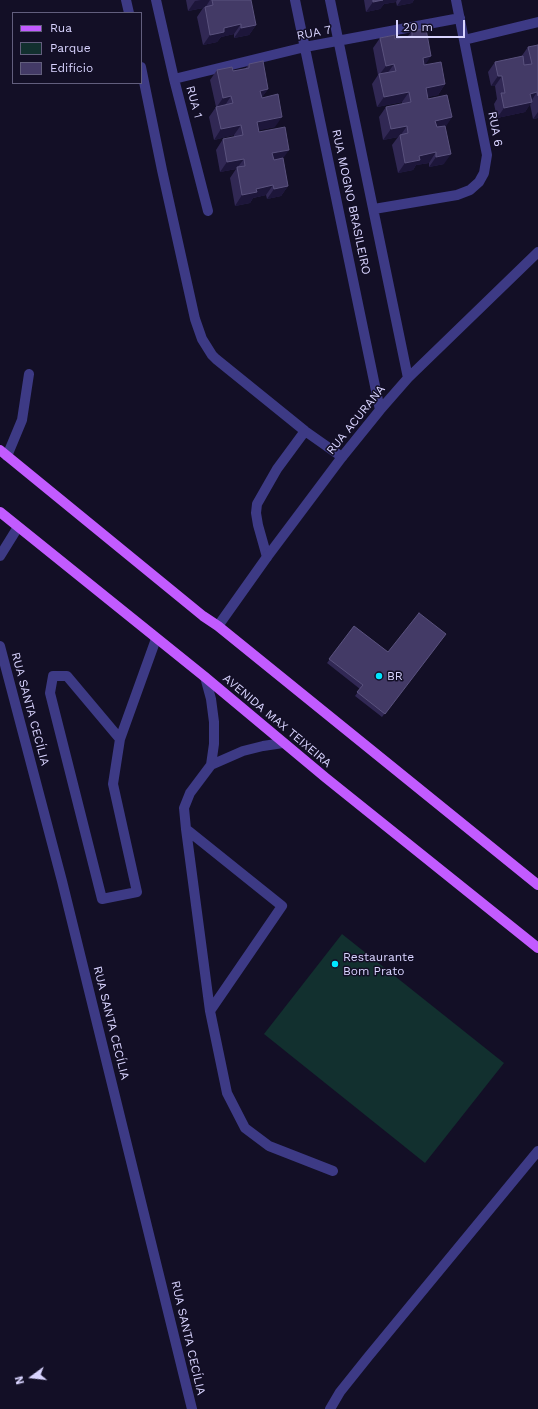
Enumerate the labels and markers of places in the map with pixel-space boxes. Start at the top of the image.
place label: BR [387,669,403,683]
marker: BR [374,671,384,681]
place label: Restaurante Bom Prato [343,950,414,978]
marker: Restaurante Bom Prato [330,959,340,969]

